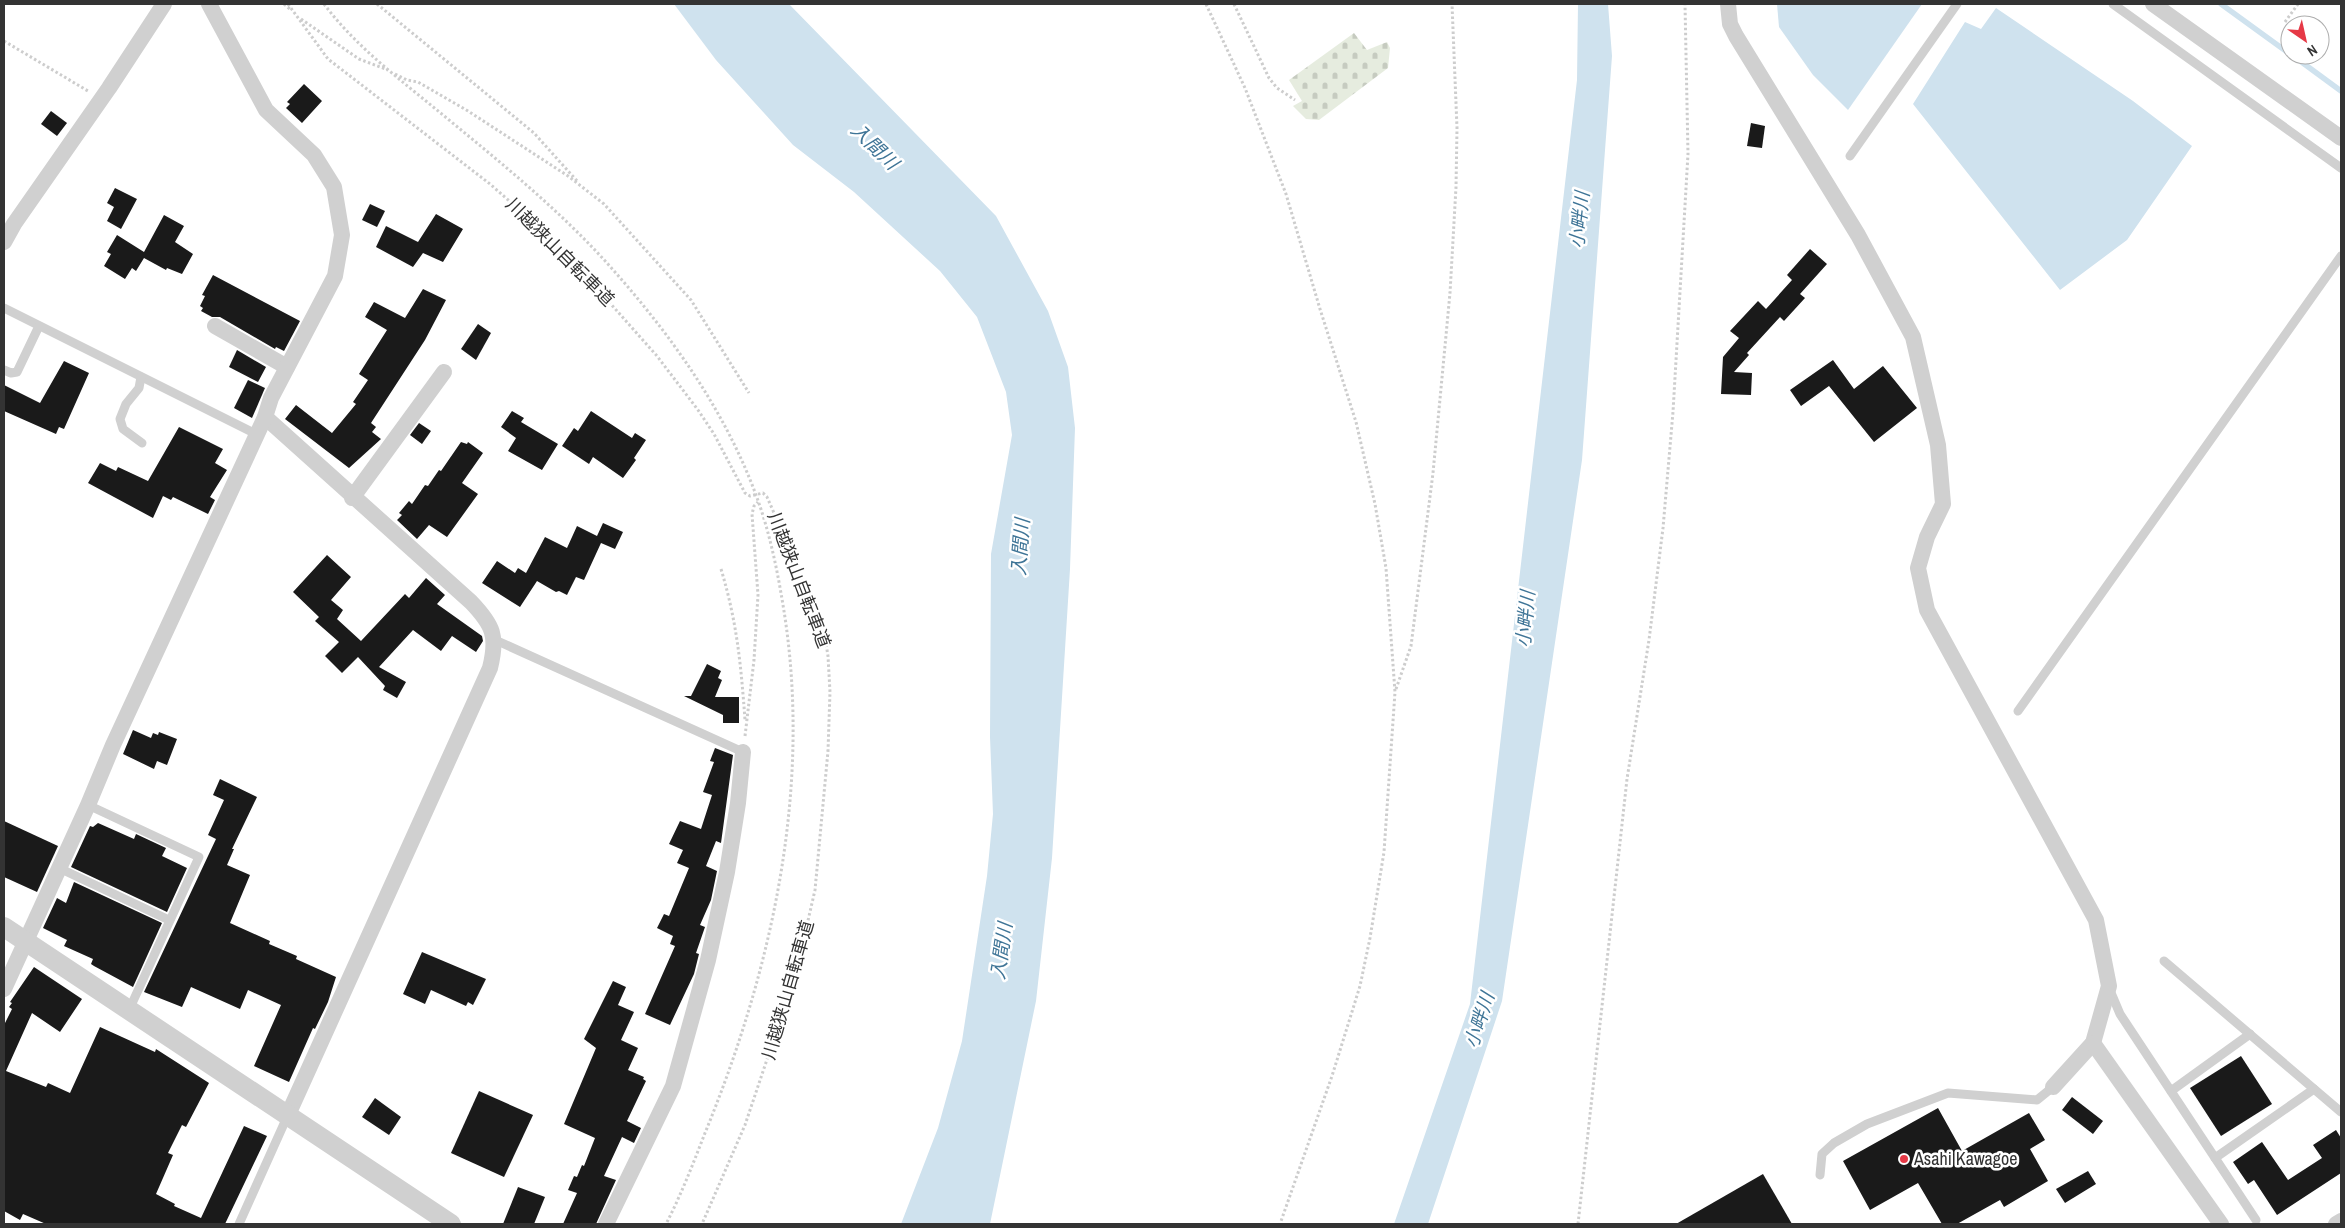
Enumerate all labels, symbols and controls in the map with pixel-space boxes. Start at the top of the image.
north arrow [2280,15,2330,65]
text: N [2304,41,2321,61]
water label: 入間川 [845,117,906,177]
water label: 小畔川 [1563,188,1595,250]
street label: 川越狭山自転車道 [501,192,620,311]
street label: 川越狭山自転車道 [762,508,837,652]
water label: 入間川 [1005,516,1035,576]
water label: 小畔川 [1510,587,1541,649]
street label: 川越狭山自転車道 [756,917,819,1063]
water label: 入間川 [984,919,1018,981]
water label: 小畔川 [1458,987,1501,1051]
place label: Asahi Kawagoe [1913,1146,2017,1171]
marker: Asahi Kawagoe [1898,1153,1910,1165]

